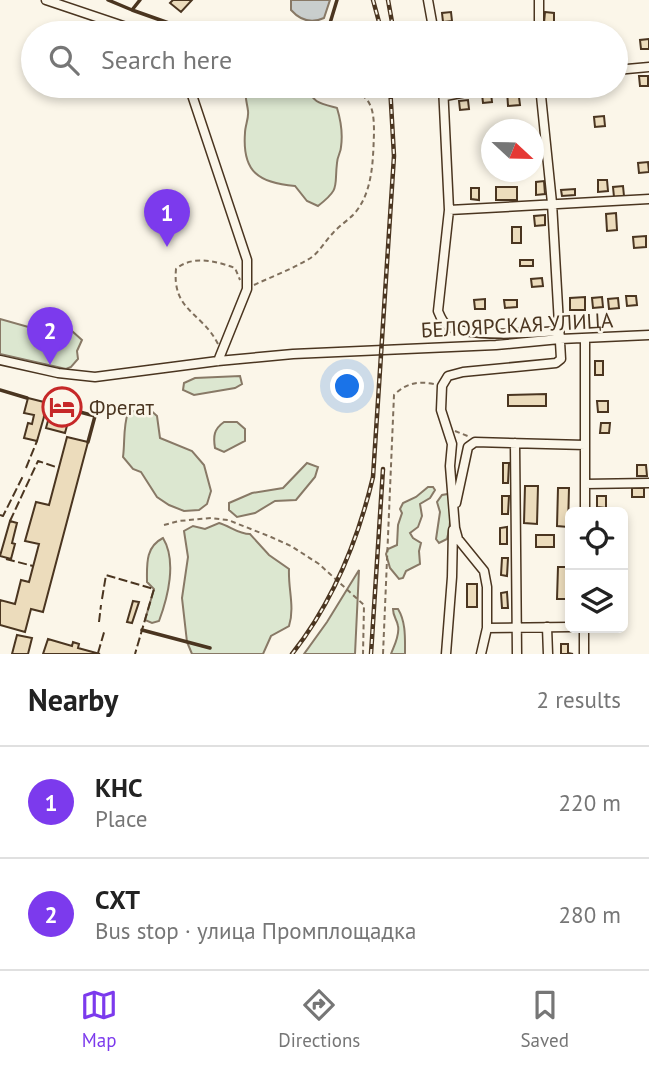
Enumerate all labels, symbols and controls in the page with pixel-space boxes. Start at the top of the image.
search box [21,21,628,98]
icon: search [45,41,83,79]
text: Search here [101,43,232,76]
north arrow [481,119,544,182]
pin: 1 [144,189,190,247]
street label: БЕЛОЯРСКАЯ УЛИЦА [420,306,615,344]
pin: 2 [27,307,73,365]
your location [330,369,364,403]
hotel icon: Фрегат [41,386,83,428]
place label: Фрегат [89,394,155,421]
map controls [565,507,628,633]
button: locate [565,507,628,570]
button: layers [565,570,628,633]
text: Nearby [28,680,118,719]
text: 2 results [537,685,621,714]
text: КНС [95,771,143,804]
text: 1 [44,788,58,817]
text: 220 m [559,788,621,817]
text: Place [95,804,148,833]
text: СХТ [95,883,140,916]
text: 2 [44,900,58,929]
text: 280 m [559,900,621,929]
text: Bus stop · улица Промплощадка [95,916,416,945]
tab: Map [80,986,118,1052]
tab: Directions [278,986,360,1052]
tab: Saved [521,986,569,1052]

